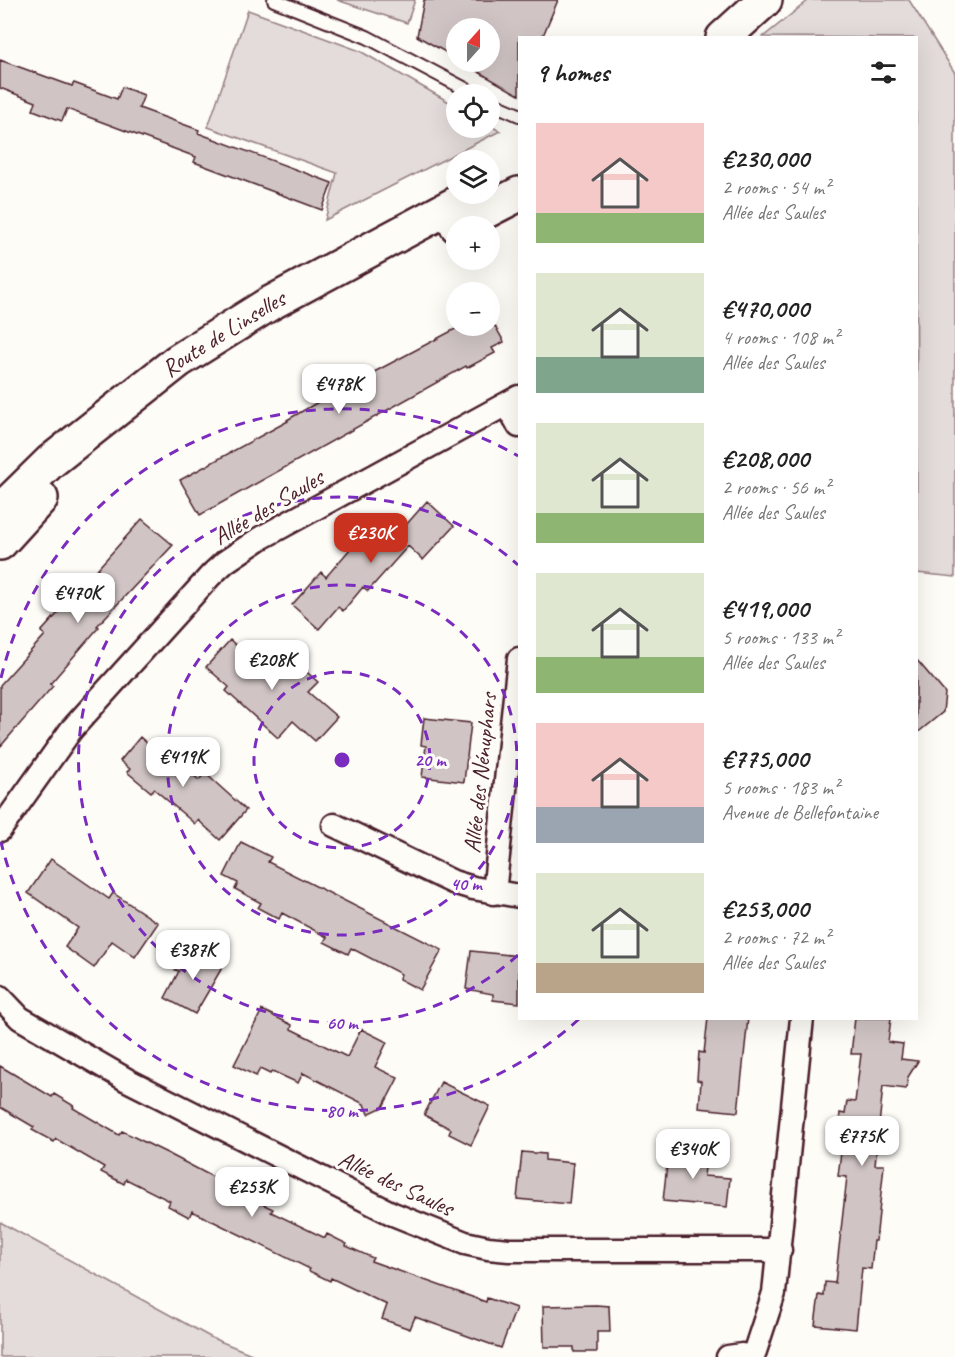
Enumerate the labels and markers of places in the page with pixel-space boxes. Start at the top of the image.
pin: €478K [297,364,381,415]
pin: €230K [329,513,413,564]
pin: €470K [36,573,120,624]
pin: €208K [230,640,314,691]
pin: €419K [141,737,225,788]
centre of rings [332,750,352,770]
pin: €387K [151,930,235,981]
pin: €775K [820,1116,904,1167]
pin: €340K [651,1129,735,1180]
pin: €253K [210,1167,294,1218]

